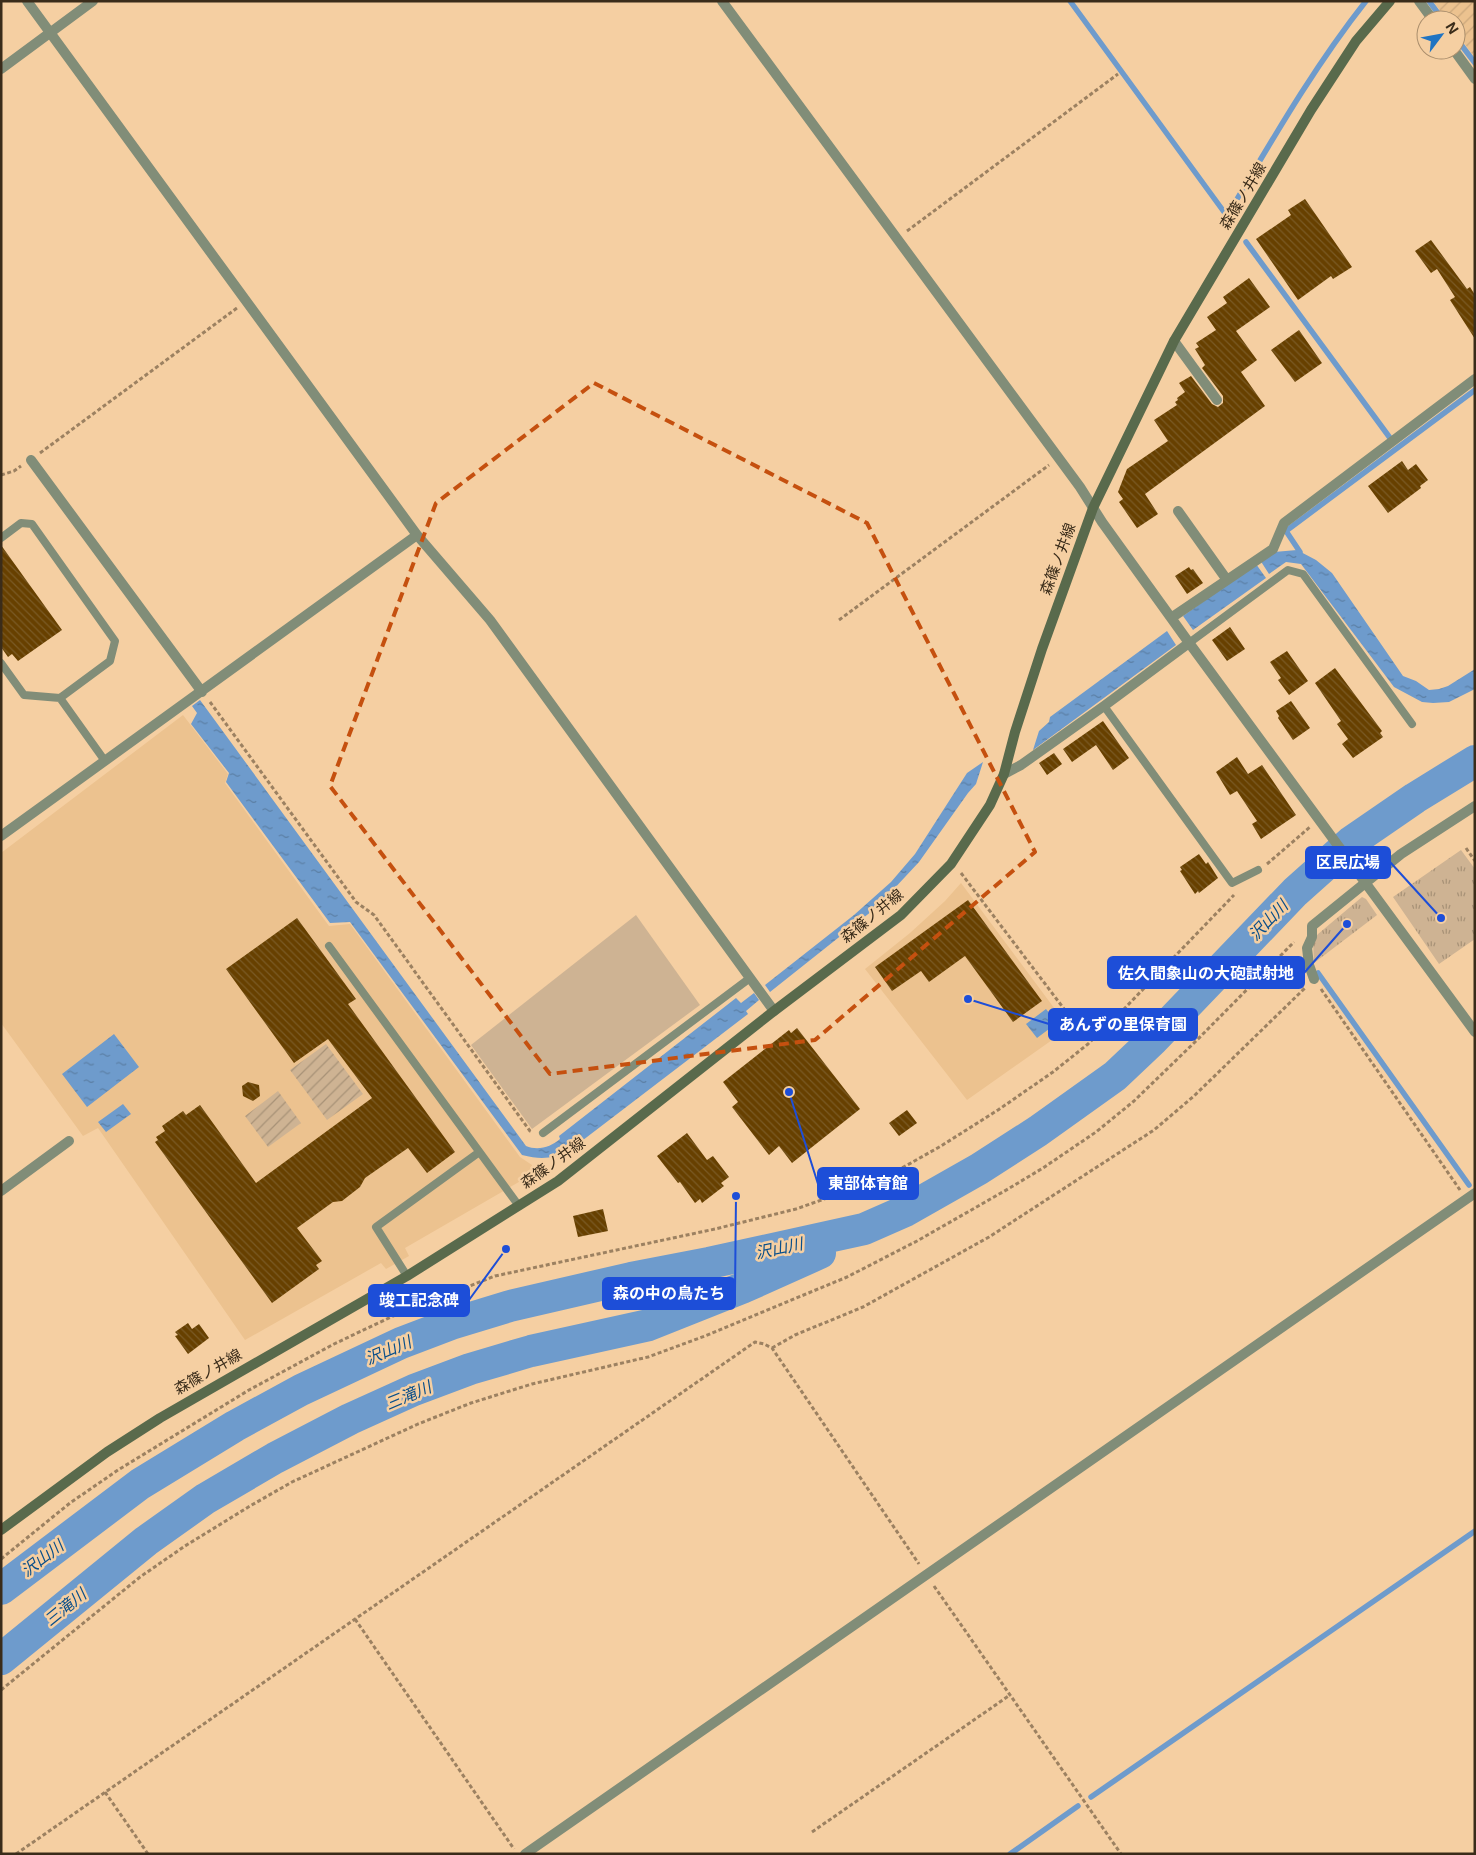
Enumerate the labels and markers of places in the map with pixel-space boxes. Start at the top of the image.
callout: 区民広場 [1306,847,1390,878]
callout: 佐久間象山の大砲試射地 [1108,957,1304,988]
callout: あんずの里保育園 [1049,1009,1197,1040]
callout: 東部体育館 [818,1168,918,1199]
callout: 森の中の鳥たち [603,1278,735,1309]
callout: 竣工記念碑 [369,1285,469,1316]

